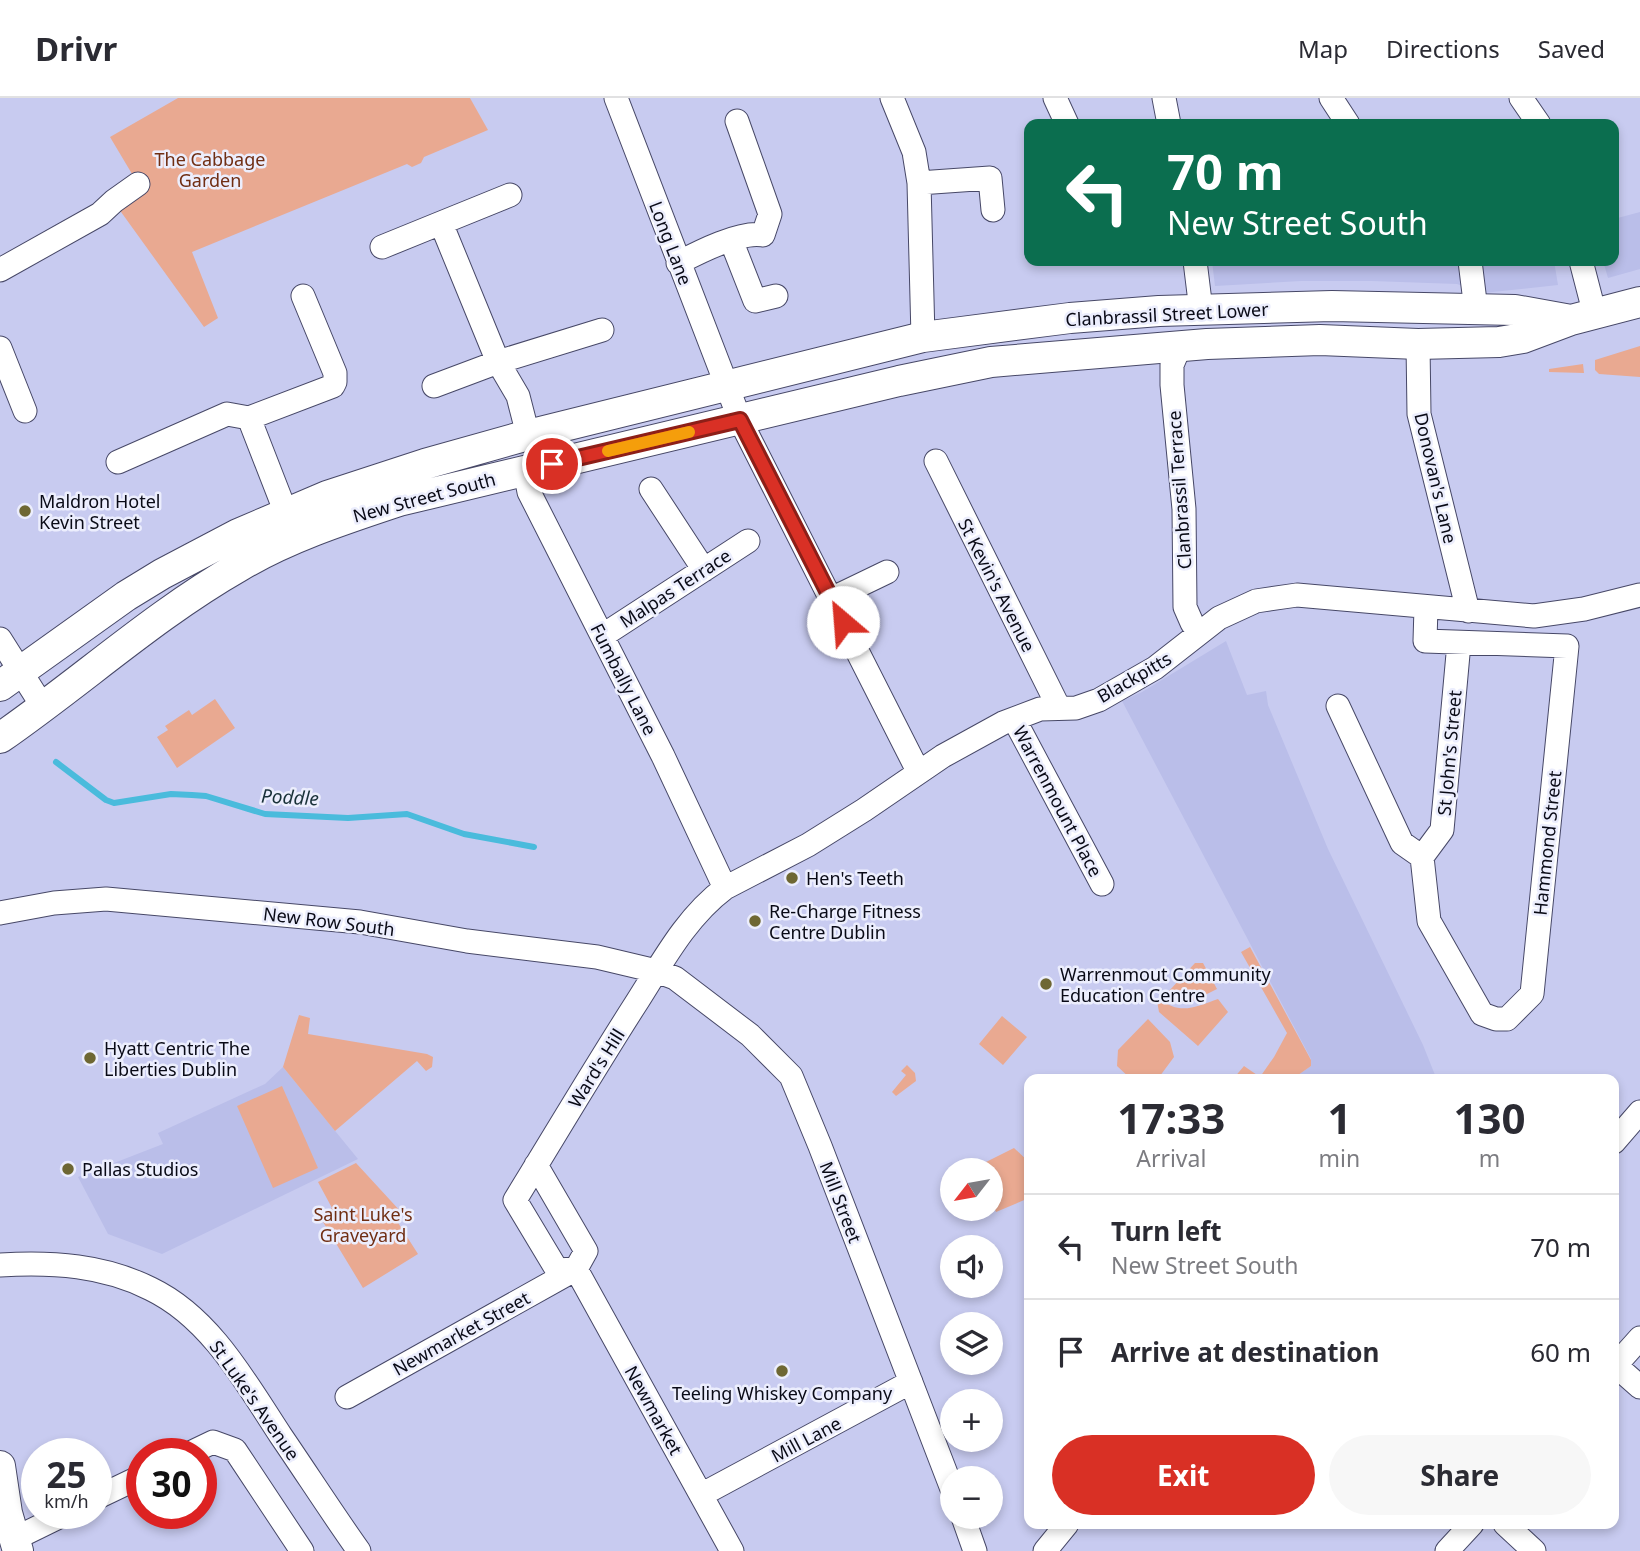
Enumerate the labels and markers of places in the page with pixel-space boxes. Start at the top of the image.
pin [522,434,582,494]
place label: Maldron Hotel Kevin Street [39,489,160,534]
marker: Maldron Hotel Kevin Street [17,503,33,519]
place label: Hen's Teeth [806,866,904,890]
marker: Hen's Teeth [784,870,800,886]
place label: Re-Charge Fitness Centre Dublin [769,899,921,944]
marker: Re-Charge Fitness Centre Dublin [747,913,763,929]
place label: Warrenmout Community Education Centre [1060,962,1272,1007]
marker: Warrenmout Community Education Centre [1038,976,1054,992]
place label: Hyatt Centric The Liberties Dublin [104,1036,250,1081]
marker: Hyatt Centric The Liberties Dublin [82,1050,98,1066]
place label: Pallas Studios [82,1157,198,1181]
marker: Pallas Studios [60,1161,76,1177]
marker: Teeling Whiskey Company [774,1363,790,1379]
place label: Teeling Whiskey Company [672,1381,893,1405]

